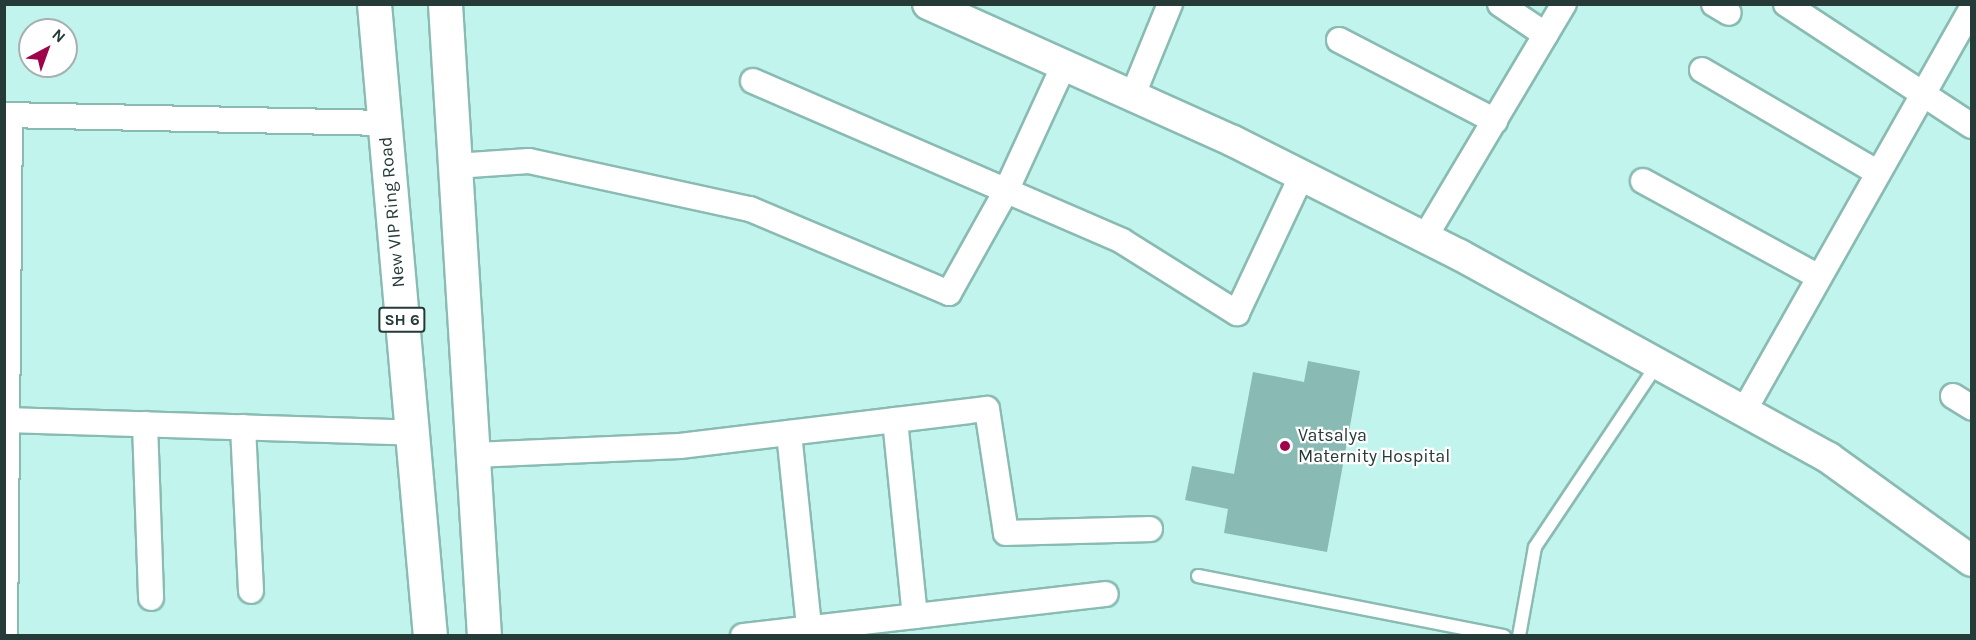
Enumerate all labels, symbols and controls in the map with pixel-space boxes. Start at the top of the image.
north arrow [18,18,78,78]
text: N [48,25,69,46]
street label: New VIP Ring Road [375,136,409,288]
road number: SH 6 [378,307,426,333]
place label: Vatsalya Maternity Hospital [1298,425,1450,468]
marker: Vatsalya Maternity Hospital [1276,437,1294,455]

